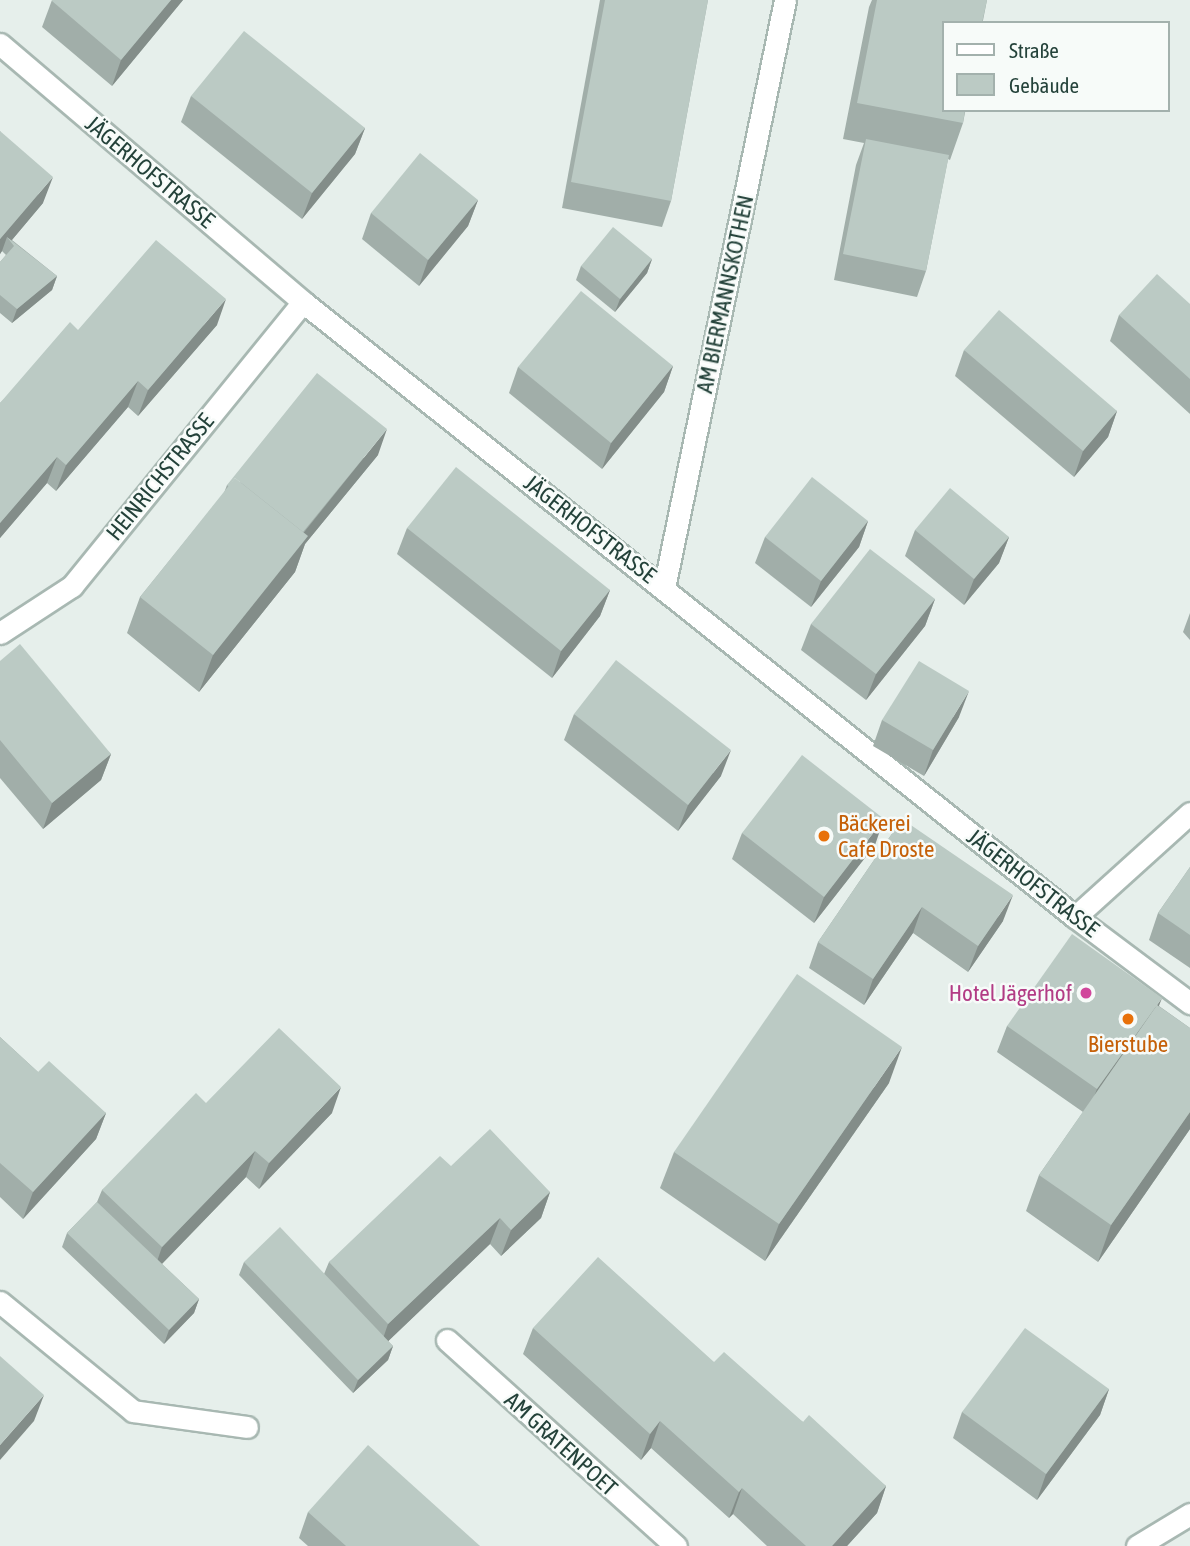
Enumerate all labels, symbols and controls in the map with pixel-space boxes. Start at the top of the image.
legend [942,21,1169,112]
text: Straße [1009,38,1059,62]
text: Gebäude [1009,73,1079,97]
street label: JÄGERHOFSTRASSE [80,110,220,234]
street label: AM BIERMANNSKOTHEN [691,192,759,396]
street label: HEINRICHSTRASSE [100,408,220,546]
street label: JÄGERHOFSTRASSE [519,469,661,589]
place label: Bäckerei Cafe Droste [838,809,934,863]
street label: JÄGERHOFSTRASSE [962,823,1104,943]
marker: Bäckerei Cafe Droste [816,828,832,844]
place label: Hotel Jägerhof [949,979,1072,1007]
marker: Hotel Jägerhof [1078,985,1094,1001]
marker: Bierstube [1120,1011,1136,1027]
place label: Bierstube [1088,1030,1168,1058]
street label: AM GRATENPOET [499,1386,623,1502]

